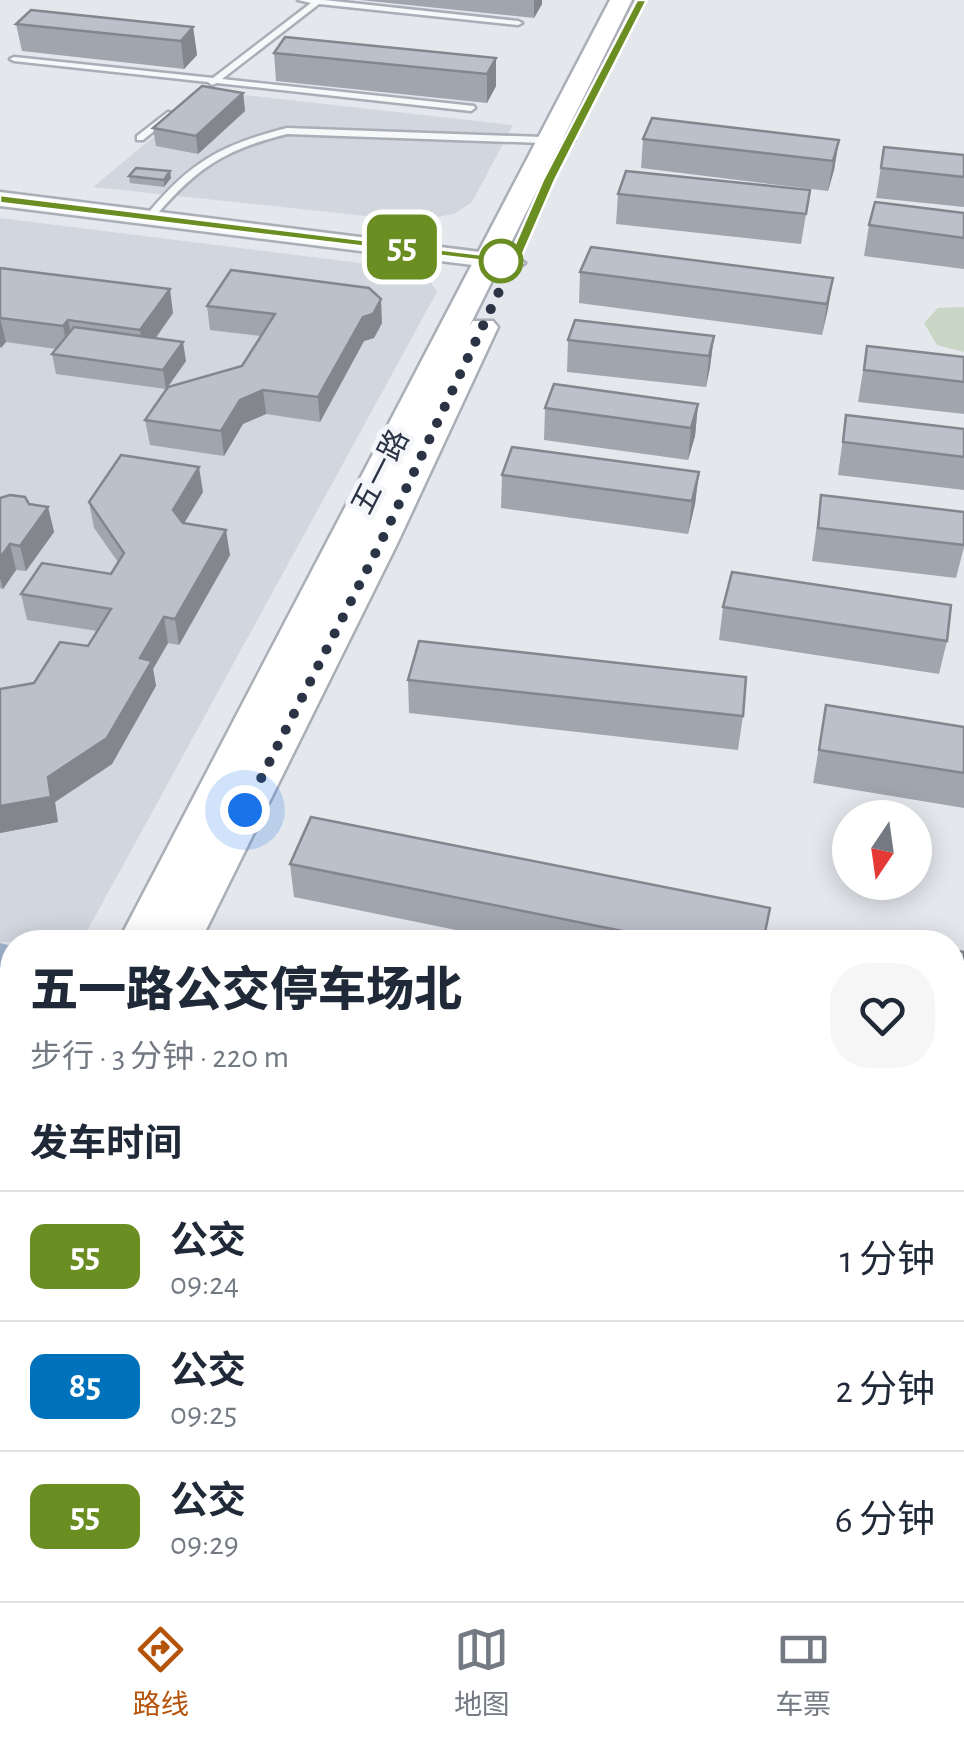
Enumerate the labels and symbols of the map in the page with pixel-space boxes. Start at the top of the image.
line badge: 55 [357,214,447,280]
unlabelled marker [480,240,522,282]
street label: 五一路 [345,424,415,519]
your location [220,785,270,835]
north arrow [832,800,932,900]

